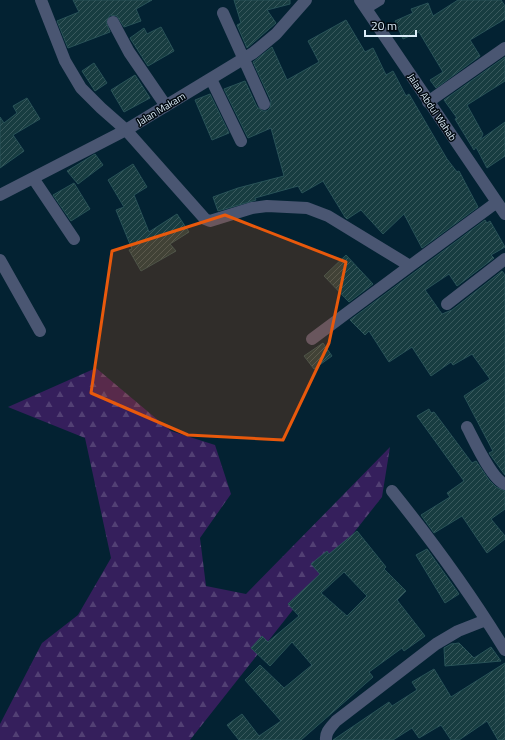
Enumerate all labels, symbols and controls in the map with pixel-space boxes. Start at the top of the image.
scale bar [365,12,416,38]
text: 20 m [371,16,397,35]
street label: Jalan Abdul Wahab [404,70,460,144]
street label: Jalan Makam [134,89,188,129]

